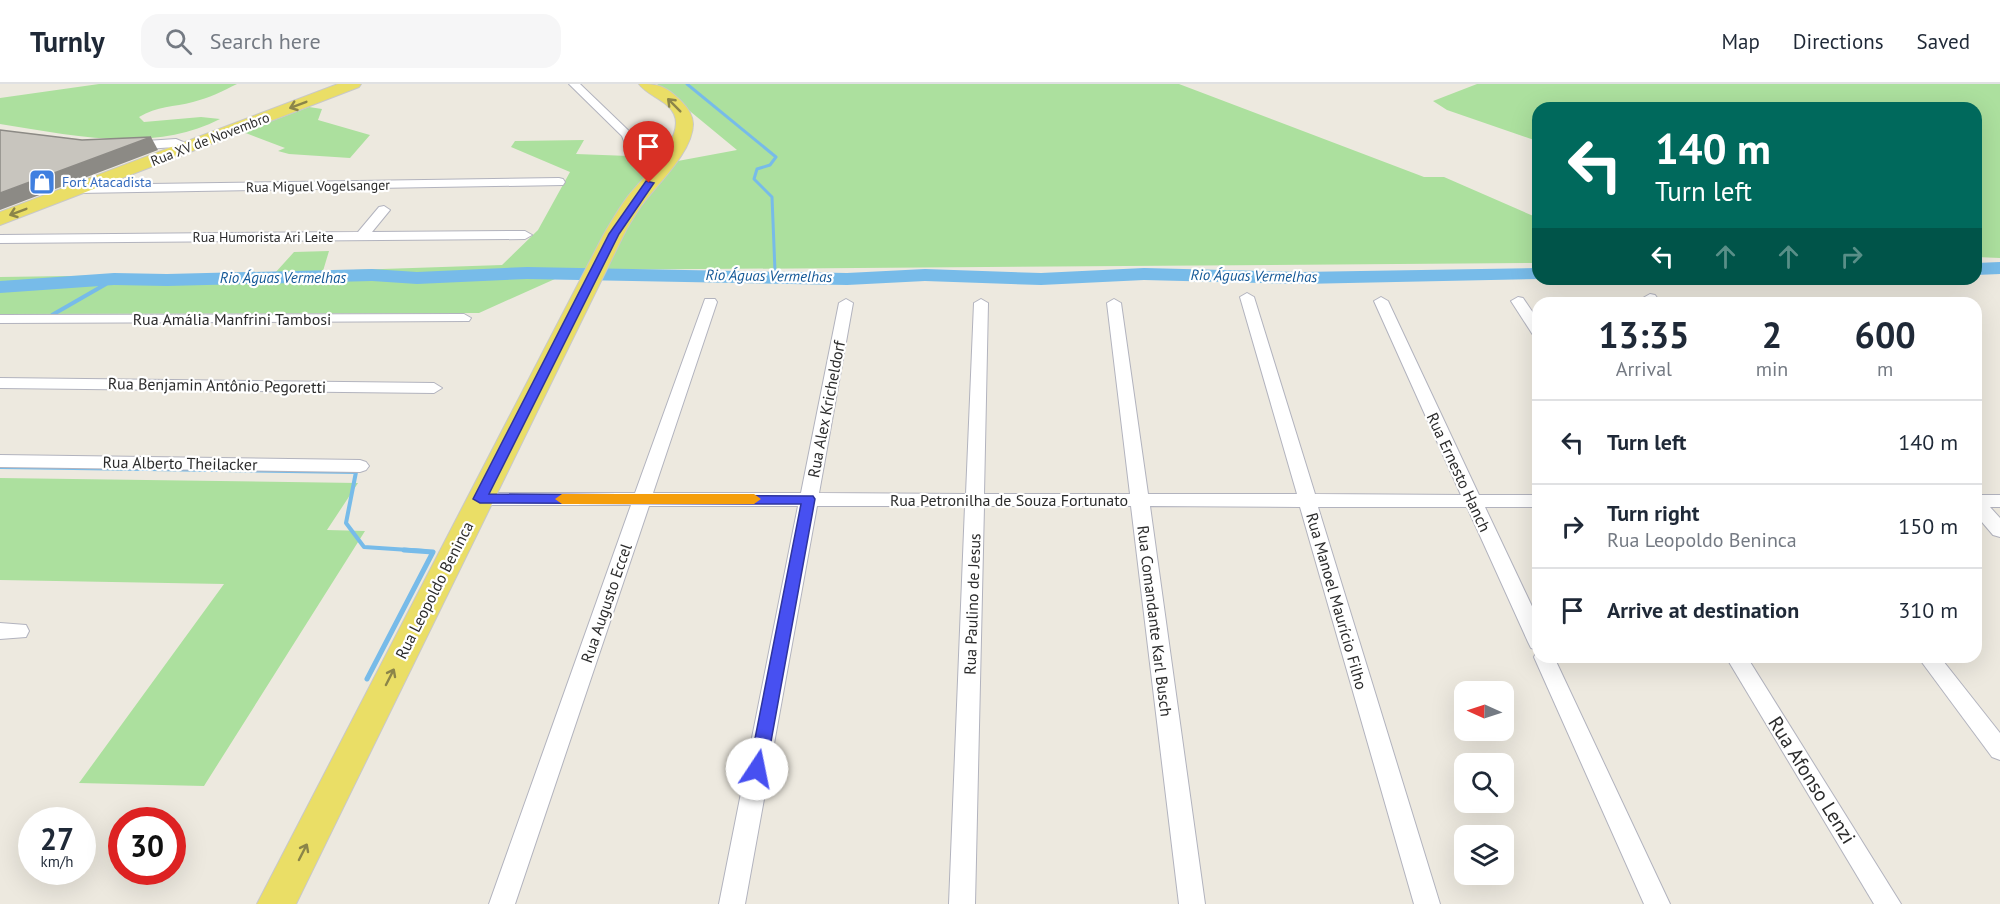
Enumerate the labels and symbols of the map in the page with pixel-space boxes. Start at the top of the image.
one-way arrow [666,98,681,113]
one-way arrow [289,100,308,111]
street label: Rua XV de Novembro [148,108,272,170]
pin [623,121,674,183]
shop icon: Fort Atacadista [27,167,57,197]
place label: Fort Atacadista [62,173,152,191]
street label: Rua Miguel Vogelsanger [246,176,390,196]
one-way arrow [9,208,28,219]
street label: Rua Humorista Ari Leite [192,228,334,246]
water label: Rio Águas Vermelhas [706,265,833,286]
water label: Rio Águas Vermelhas [1191,265,1318,286]
water label: Rio Águas Vermelhas [220,268,346,287]
street label: Rua Amália Manfrini Tambosi [133,309,331,329]
street label: Rua Alex Kricheldorf [803,338,849,479]
street label: Rua Benjamin Antônio Pegoretti [108,373,326,397]
street label: Rua Ernesto Hanch [1423,409,1495,535]
street label: Rua Alberto Theilacker [102,452,258,474]
street label: Rua Petronilha de Souza Fortunato [890,490,1128,510]
street label: Rua Manoel Maurício Filho [1302,510,1372,692]
street label: Rua Leopoldo Beninca [391,518,477,662]
street label: Rua Comandante Karl Busch [1133,524,1177,718]
street label: Rua Paulino de Jesus [960,533,984,675]
street label: Rua Augusto Eccel [576,540,636,665]
one-way arrow [385,669,396,687]
north arrow [1454,681,1514,741]
street label: Rua Afonso Lenzi [1762,711,1862,849]
position arrow [725,737,789,801]
speed limit sign: 30 [108,807,186,885]
one-way arrow [297,843,309,861]

